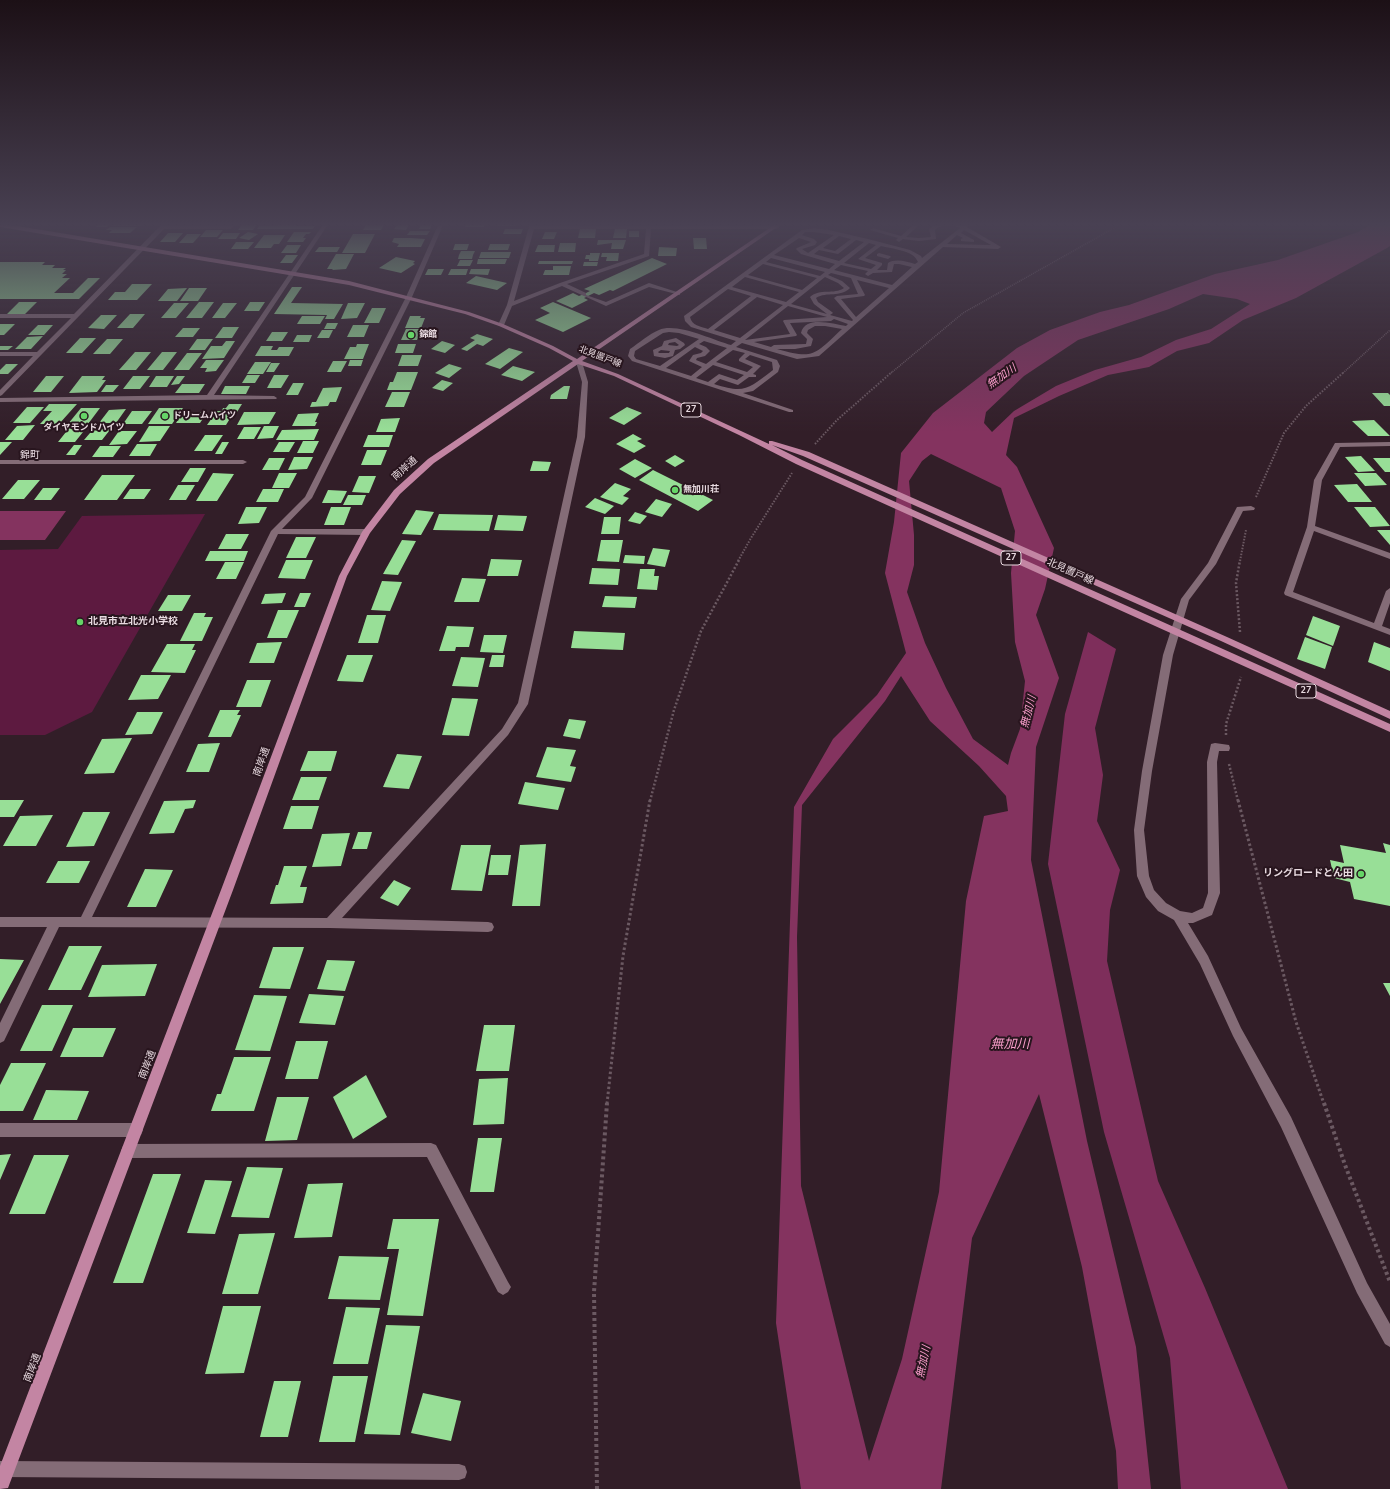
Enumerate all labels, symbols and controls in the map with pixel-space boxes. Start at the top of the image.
marker: 錦館 [406,330,416,340]
place label: 錦館 [419,330,437,340]
street label: 北見置戸線 [577,344,623,370]
water label: 無加川 [985,362,1019,392]
road number: 27 [681,403,701,417]
marker: ダイヤモンドハイツ [79,411,89,421]
marker: ドリームハイツ [160,411,170,421]
place label: ドリームハイツ [173,411,236,421]
place label: ダイヤモンドハイツ [44,423,124,433]
district label: 錦町 [20,450,40,462]
street label: 南岸通 [390,455,420,483]
marker: 無加川荘 [670,485,680,495]
place label: 無加川荘 [683,485,719,495]
road number: 27 [1001,551,1021,565]
street label: 北見置戸線 [1045,556,1095,588]
place label: 北見市立北光小学校 [88,616,178,628]
marker: 北見市立北光小学校 [75,617,85,627]
road number: 27 [1296,684,1316,698]
water label: 無加川 [1019,694,1039,730]
street label: 南岸通 [251,746,273,778]
place label: リングロードとん田 [1263,868,1353,880]
marker: リングロードとん田 [1356,869,1366,879]
water label: 無加川 [991,1037,1029,1053]
street label: 南岸通 [137,1049,159,1081]
water label: 無加川 [914,1344,934,1380]
street label: 南岸通 [22,1352,44,1384]

